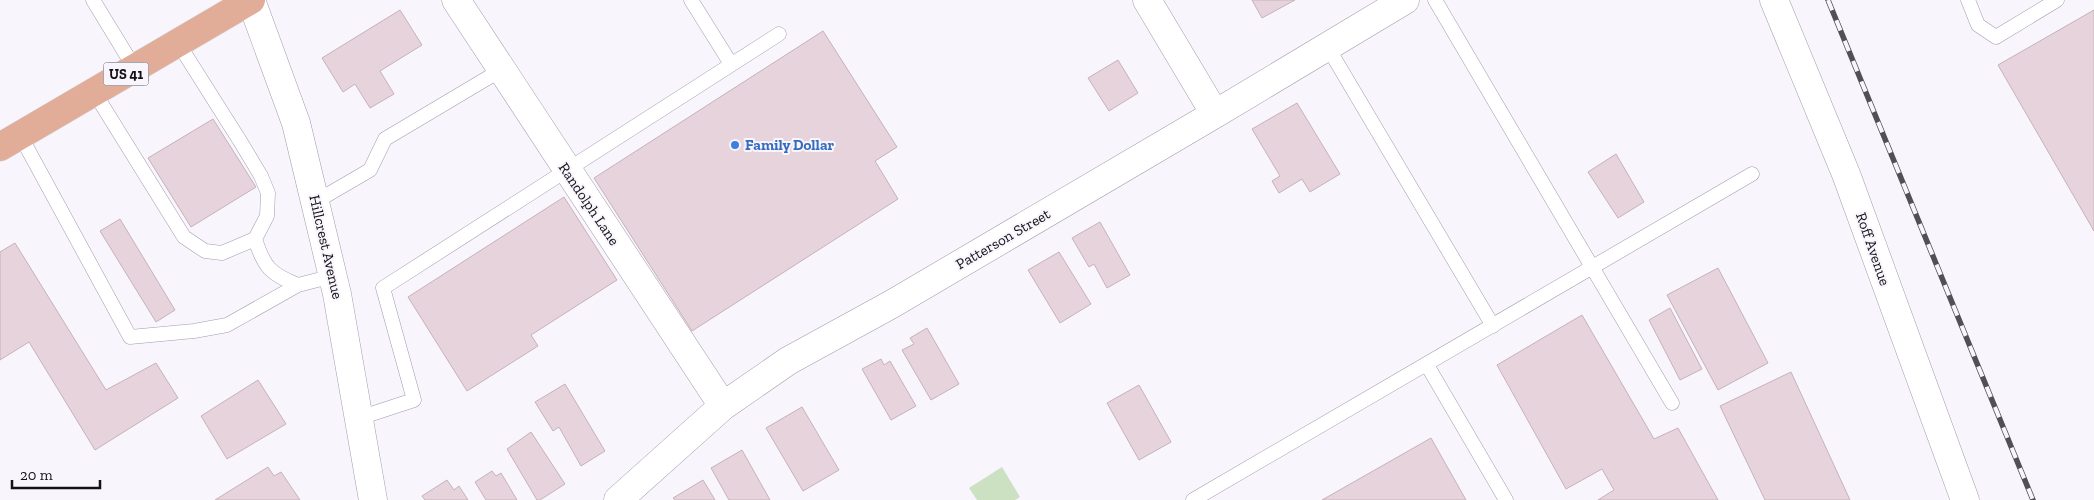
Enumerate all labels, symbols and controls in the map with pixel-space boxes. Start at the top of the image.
road number: US 41 [104,62,148,86]
place label: Family Dollar [745,136,834,154]
marker: Family Dollar [729,139,741,151]
street label: Randolph Lane [555,159,623,249]
street label: Hillcrest Avenue [305,193,347,301]
street label: Patterson Street [953,204,1054,273]
street label: Roff Avenue [1852,210,1894,288]
scale bar [12,458,100,490]
text: 20 m [20,466,53,484]

